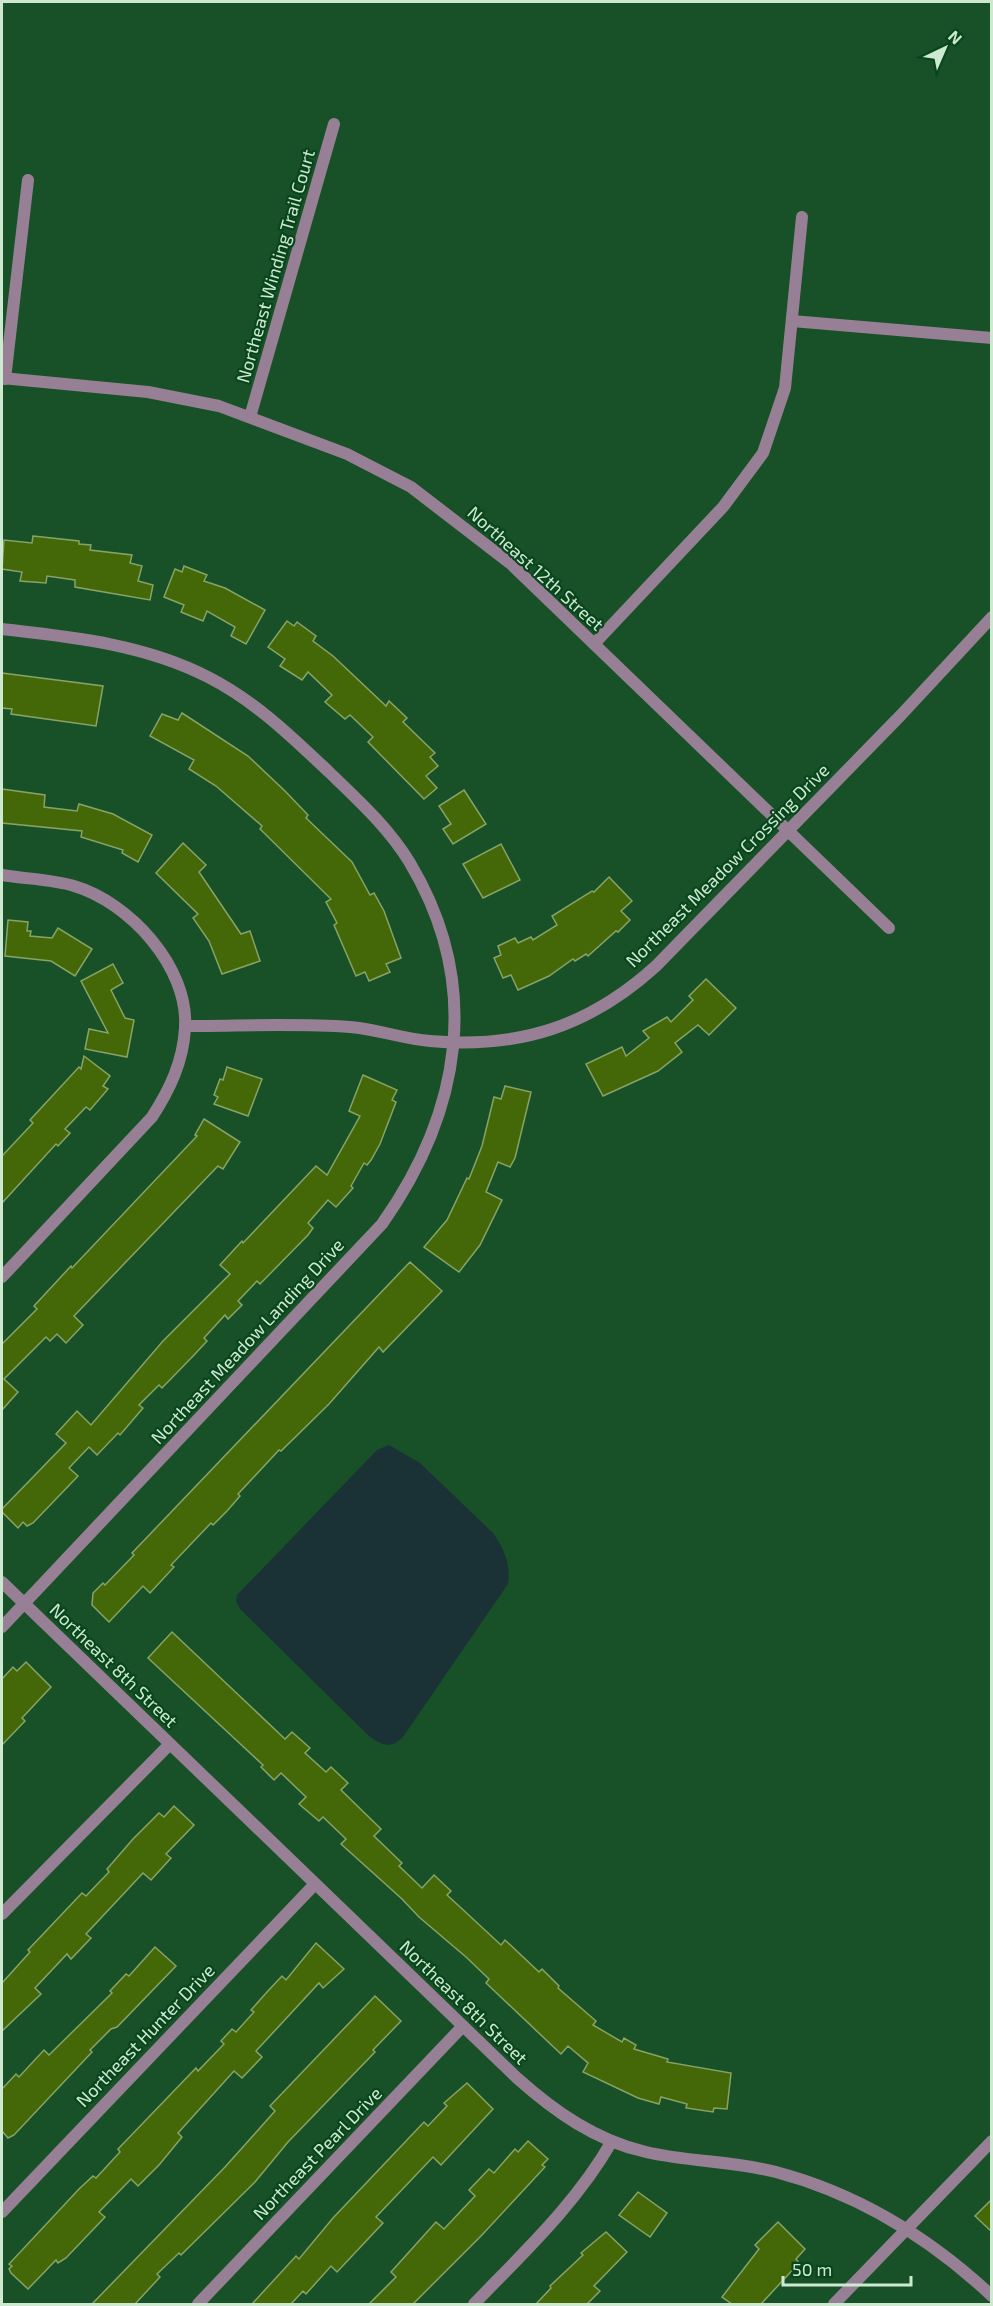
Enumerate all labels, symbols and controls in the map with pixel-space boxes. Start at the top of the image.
north arrow [915,18,975,78]
text: N [945,26,967,48]
street label: Northeast Winding Trail Court [231,147,319,385]
street label: Northeast 12th Street [463,501,609,635]
street label: Northeast Meadow Crossing Drive [621,759,833,971]
street label: Northeast Meadow Landing Drive [146,1234,348,1448]
street label: Northeast 8th Street [45,1598,183,1732]
street label: Northeast 8th Street [395,1935,533,2069]
street label: Northeast Hunter Drive [71,1959,219,2111]
street label: Northeast Pearl Drive [248,2082,386,2224]
scale bar [783,2249,910,2287]
text: 50 m [792,2258,832,2280]

